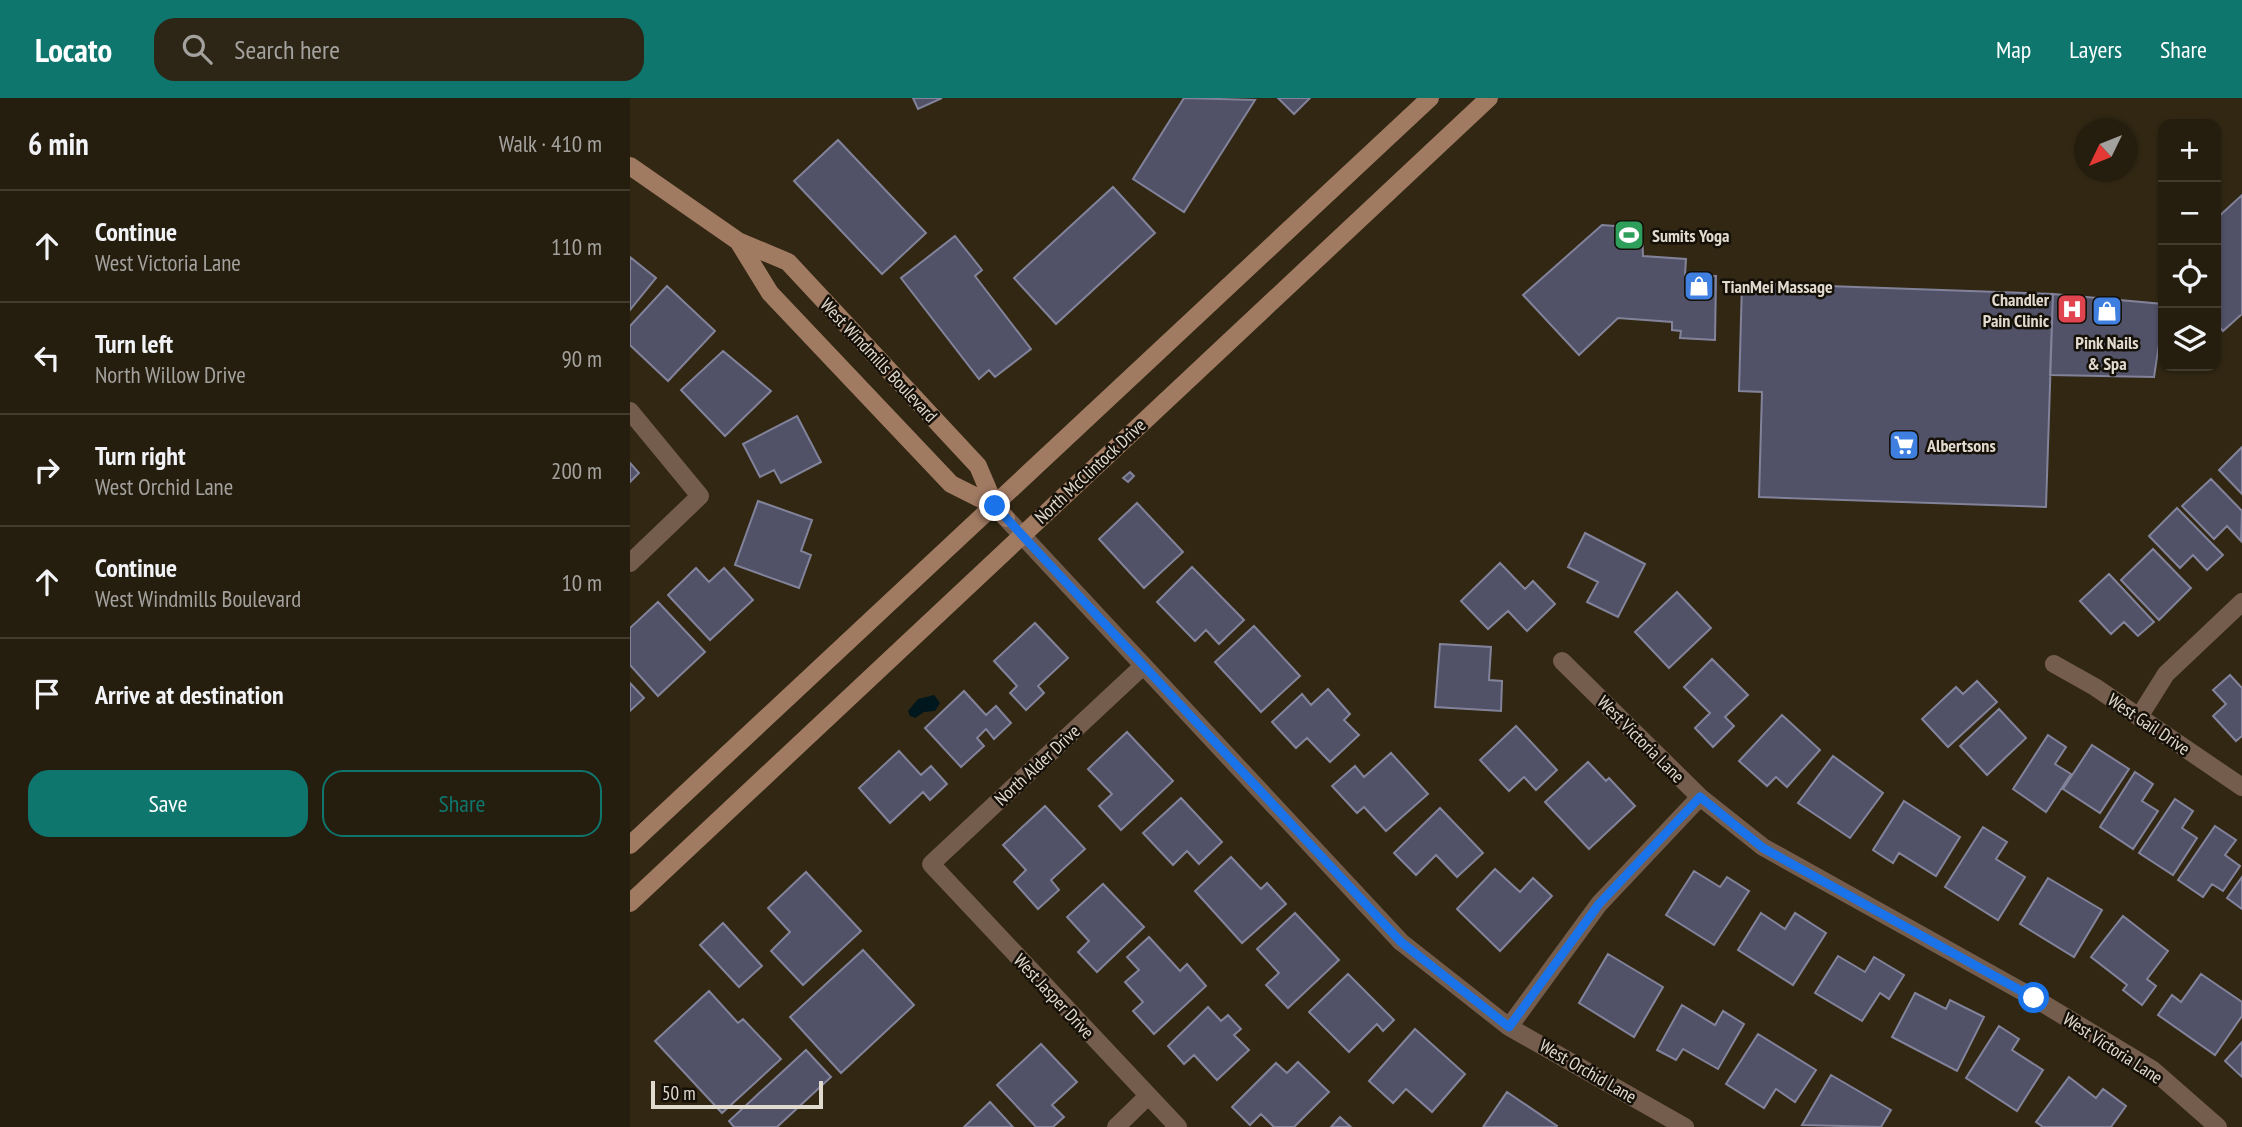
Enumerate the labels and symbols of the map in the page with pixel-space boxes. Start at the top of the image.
north arrow [2074,119,2137,182]
sports icon: Sumits Yoga [1612,218,1646,252]
place label: Sumits Yoga [1652,224,1729,247]
shop icon: TianMei Massage [1682,269,1716,303]
place label: TianMei Massage [1722,275,1833,298]
place label: Chandler Pain Clinic [1983,288,2050,332]
hospital icon: Chandler Pain Clinic [2055,292,2089,326]
street label: West Windmills Boulevard [816,293,942,427]
shop icon: Pink Nails & Spa [2090,294,2124,328]
place label: Pink Nails & Spa [2075,331,2139,375]
street label: North McClintock Drive [1030,414,1150,528]
supermarket icon: Albertsons [1887,428,1921,462]
place label: Albertsons [1926,434,1996,457]
route end [979,490,1010,521]
street label: West Gail Drive [2103,688,2195,760]
street label: West Victoria Lane [1593,691,1689,787]
street label: North Alder Drive [990,720,1084,810]
street label: West Jasper Drive [1009,949,1099,1043]
route start [2018,982,2049,1013]
street label: West Victoria Lane [2059,1007,2167,1089]
street label: West Orchid Lane [1535,1034,1641,1108]
scale bar [651,1078,822,1110]

